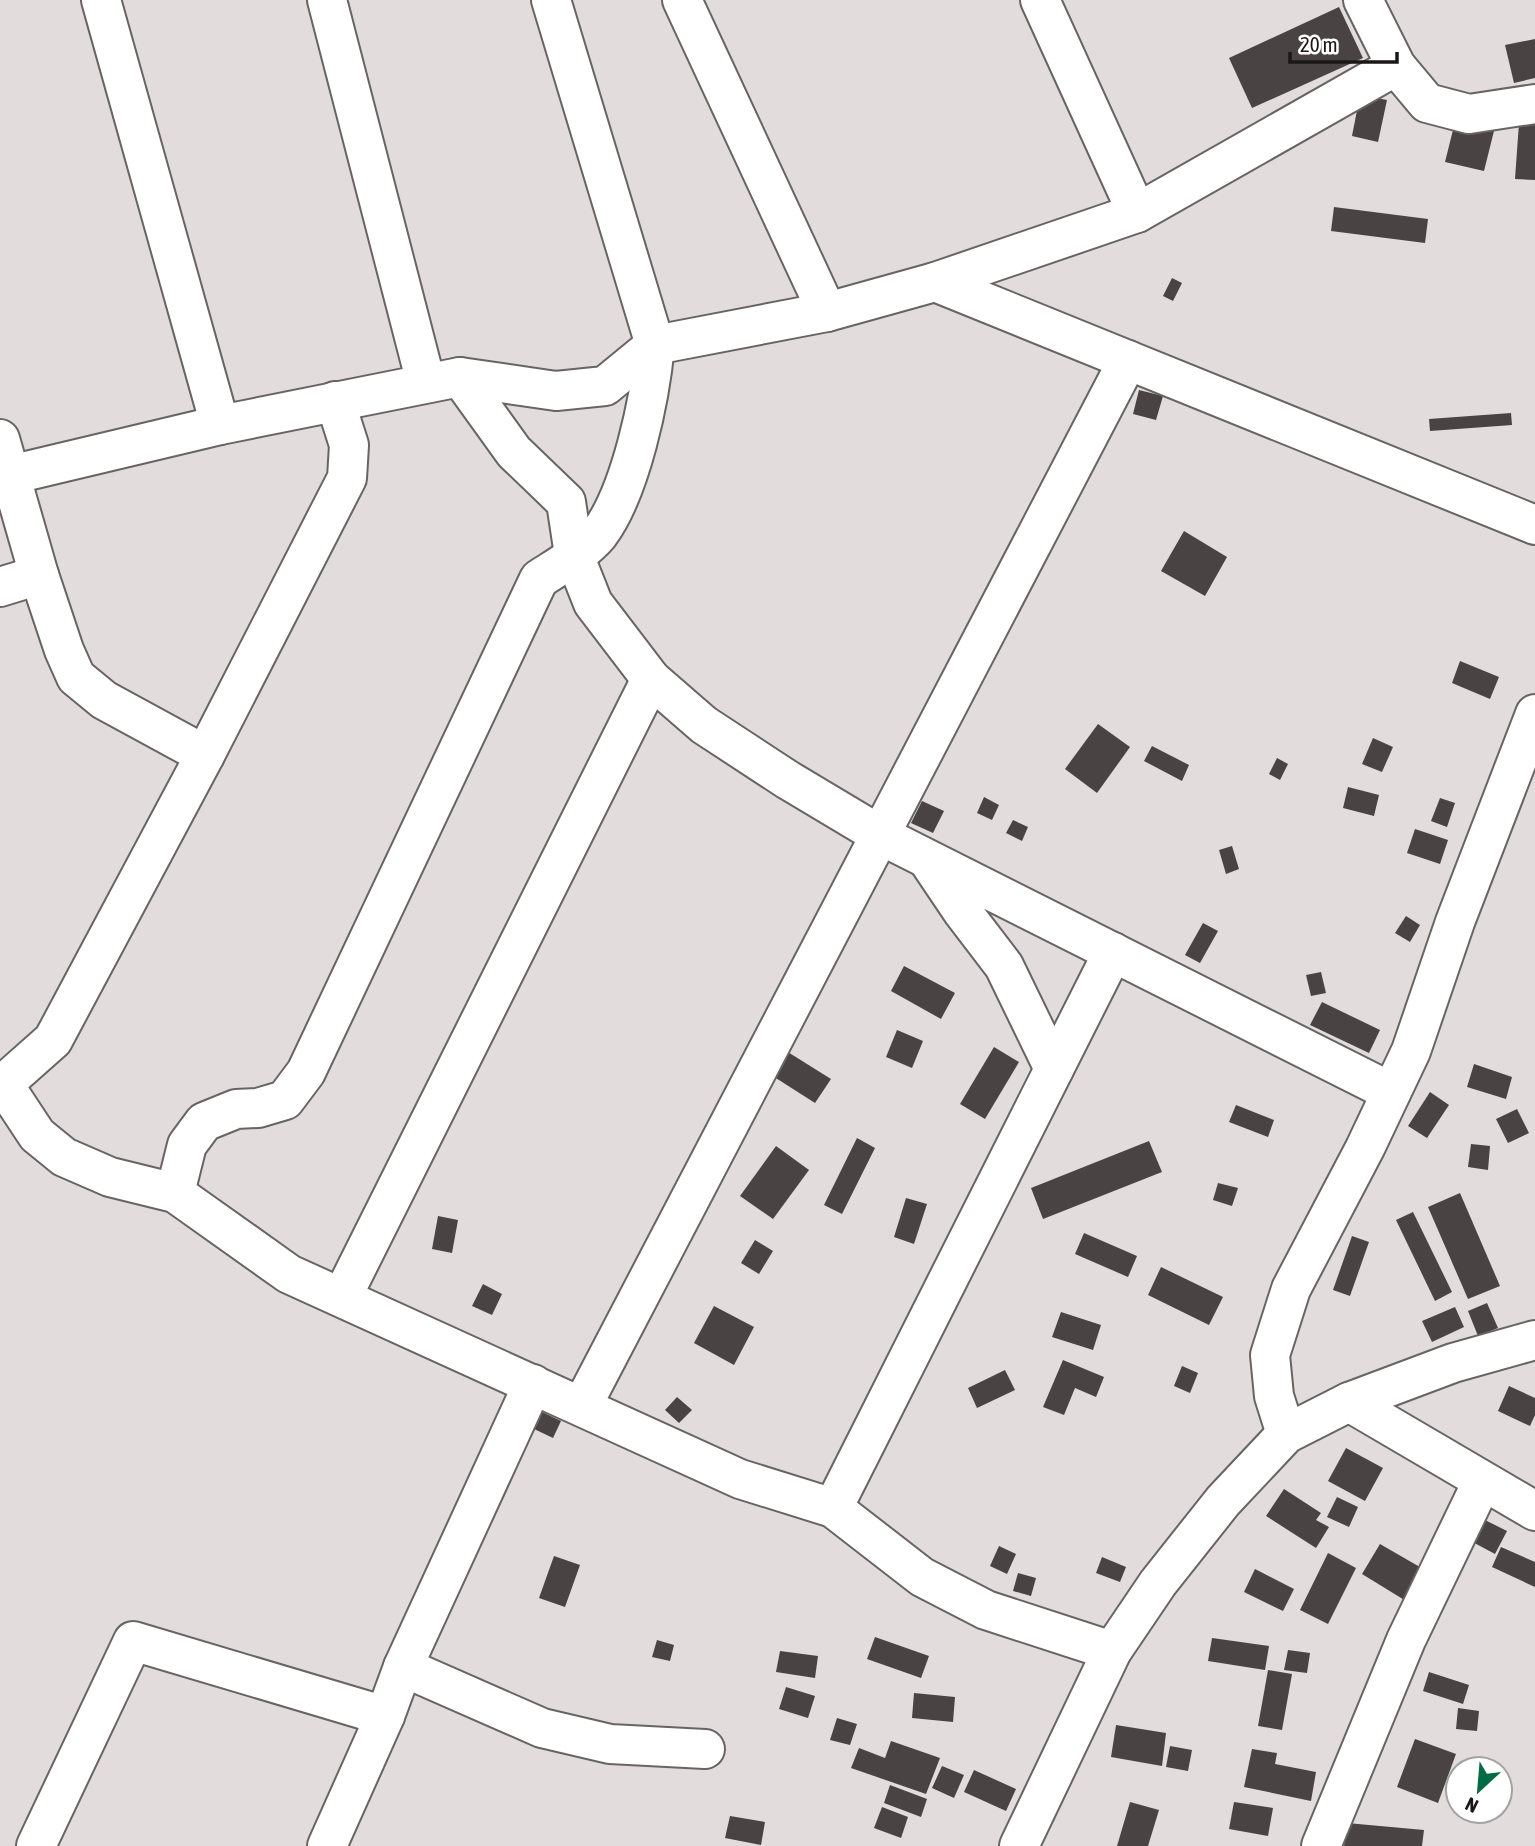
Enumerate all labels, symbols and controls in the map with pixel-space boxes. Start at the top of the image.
scale bar [1290,21,1397,65]
text: 20 m [1300,32,1338,56]
north arrow [1444,1755,1514,1825]
text: N [1462,1793,1481,1818]

